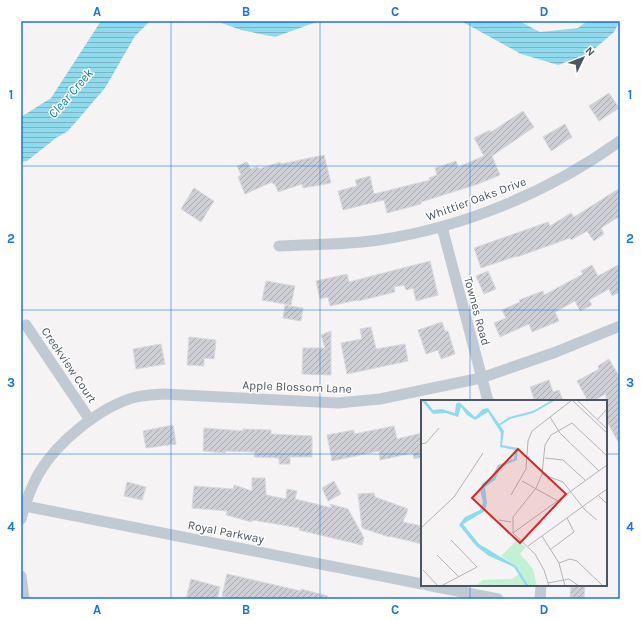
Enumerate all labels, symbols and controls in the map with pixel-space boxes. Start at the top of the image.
text: A [93,4,101,19]
text: B [242,4,250,19]
text: C [391,4,399,19]
text: D [540,4,549,19]
north arrow [563,38,603,78]
text: N [583,44,597,59]
water label: Clear Creek [45,65,96,121]
text: 1 [9,87,13,102]
text: 1 [628,87,632,102]
street label: Whittier Oaks Drive [424,174,528,224]
text: 2 [7,231,15,246]
text: 2 [626,231,634,246]
street label: Townes Road [461,275,493,347]
street label: Creekview Court [39,325,100,406]
text: 3 [7,375,15,390]
text: 3 [626,375,634,390]
street label: Apple Blossom Lane [242,378,352,396]
inset map [421,400,607,586]
street label: Royal Parkway [187,518,266,546]
text: 4 [7,519,15,534]
text: 4 [626,519,634,534]
text: A [93,602,101,617]
text: B [242,602,250,617]
text: C [391,602,399,617]
text: D [540,602,549,617]

